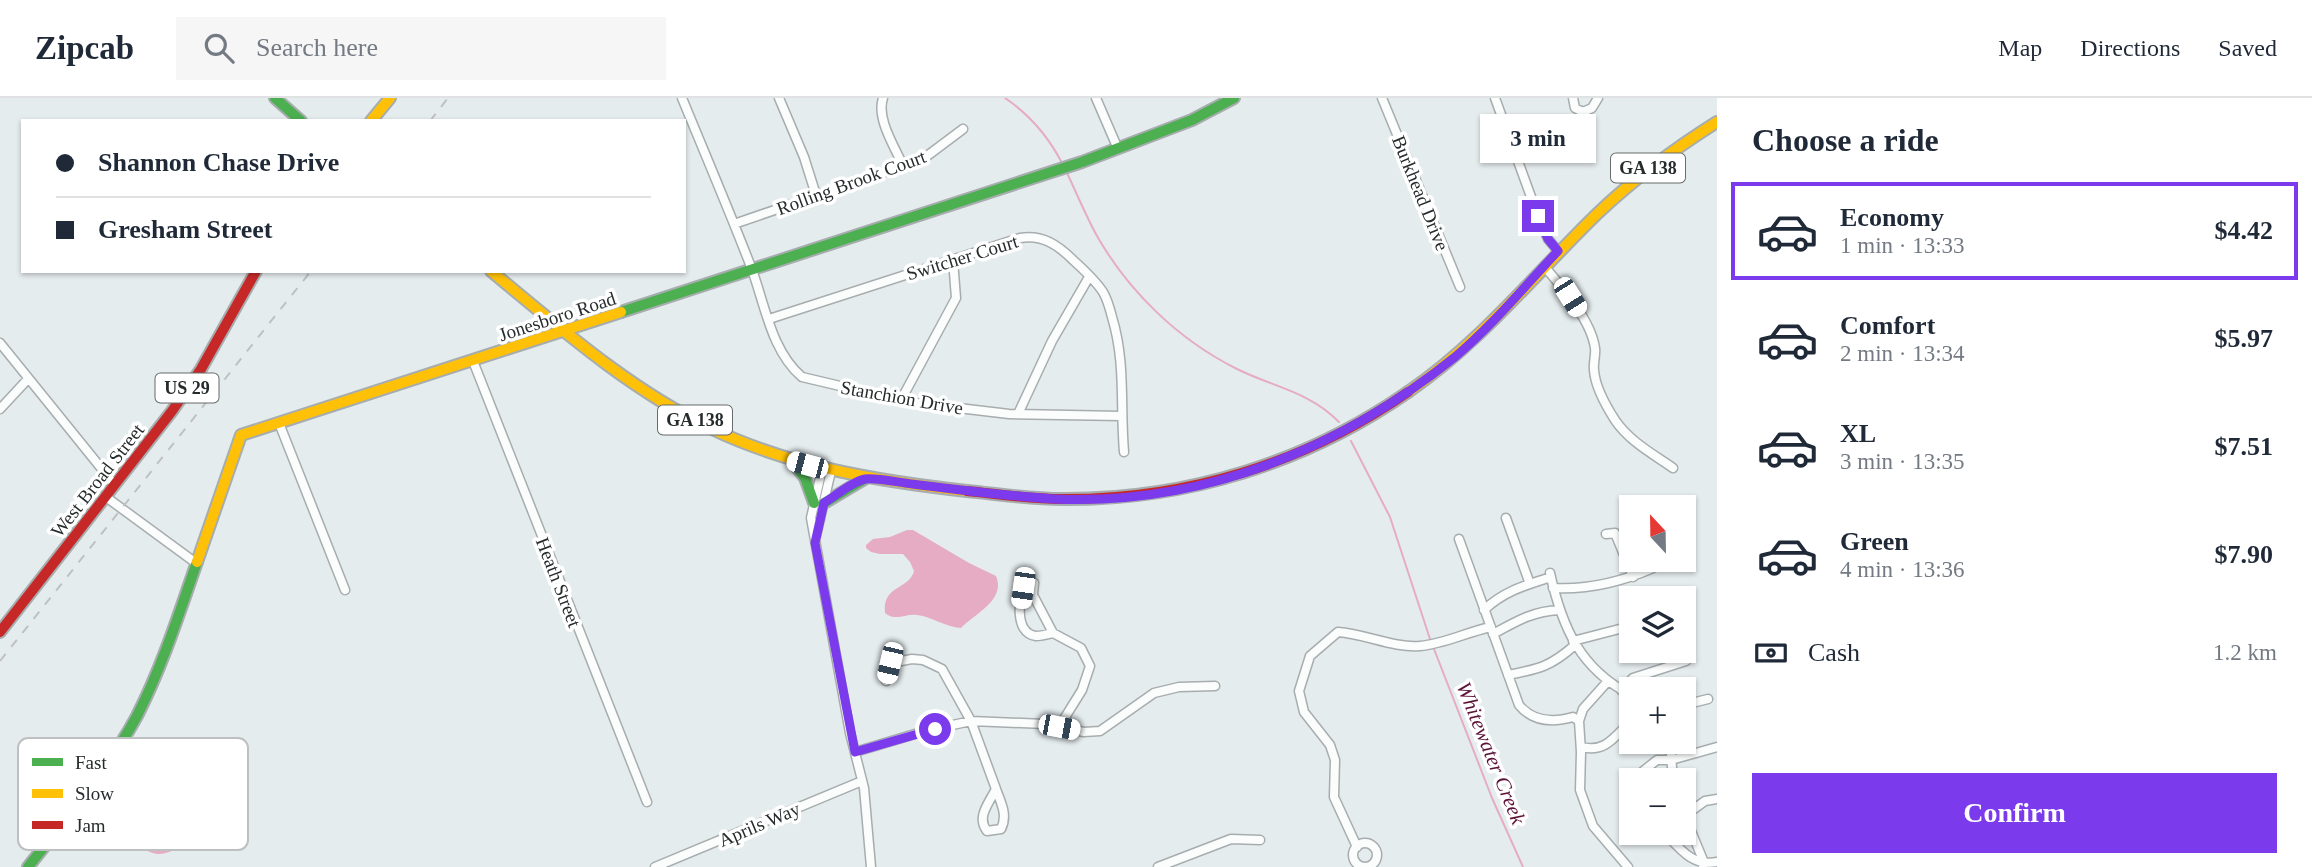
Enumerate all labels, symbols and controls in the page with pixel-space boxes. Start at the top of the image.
search box [176,17,666,80]
icon: search [200,29,238,67]
text: Zipcab [35,30,134,66]
text: Search here [256,33,378,62]
text: Map [1998,35,2042,61]
text: Directions [2080,35,2180,61]
text: Saved [2218,35,2277,61]
callout: 3 min [1480,115,1596,164]
text: Choose a ride [1752,122,1939,158]
text: 3 min [1510,126,1566,151]
street label: Burkhead Drive [1388,133,1453,254]
street label: Rolling Brook Court [774,145,929,219]
text: Shannon Chase Drive [98,148,339,177]
road number: GA 138 [1611,154,1685,182]
route end [1522,200,1554,232]
icon: car [1756,200,1819,263]
text: Economy [1840,203,1944,232]
text: Gresham Street [98,215,273,244]
text: $4.42 [2215,216,2273,245]
street label: Switcher Court [904,230,1021,284]
text: 1 min · 13:33 [1840,233,1965,258]
car [1550,274,1591,320]
street label: Jonesboro Road [496,287,619,345]
icon: car [1756,308,1819,371]
text: Comfort [1840,311,1935,340]
text: $5.97 [2215,324,2273,353]
text: 2 min · 13:34 [1840,341,1965,366]
road number: US 29 [156,374,218,402]
street label: Stanchion Drive [839,376,965,419]
road number: GA 138 [658,406,732,434]
icon: car [1756,416,1819,479]
street label: West Broad Street [47,419,149,541]
text: XL [1840,419,1876,448]
text: $7.51 [2215,432,2273,461]
car [784,449,831,481]
text: 3 min · 13:35 [1840,449,1965,474]
north arrow [1619,495,1696,572]
map controls [1619,495,1696,845]
icon: car [1756,524,1819,587]
text: Green [1840,527,1909,556]
street label: Heath Street [532,534,586,631]
text: $7.90 [2215,540,2273,569]
text: 4 min · 13:36 [1840,557,1965,582]
car [1010,566,1037,610]
button: layers [1619,586,1696,663]
icon: cash [1752,634,1790,672]
text: Cash [1808,638,1860,667]
car [876,640,905,686]
text: 1.2 km [2213,640,2277,665]
button: + [1619,677,1696,754]
water label: Whitewater Creek [1452,678,1531,828]
route start [919,713,951,745]
car [1037,713,1082,741]
legend [18,738,248,850]
text: Fast [75,752,107,773]
button: − [1619,768,1696,845]
button: Confirm [1752,773,2277,853]
text: Slow [75,783,114,804]
street label: Aprils Way [715,798,803,851]
text: Jam [75,815,106,836]

